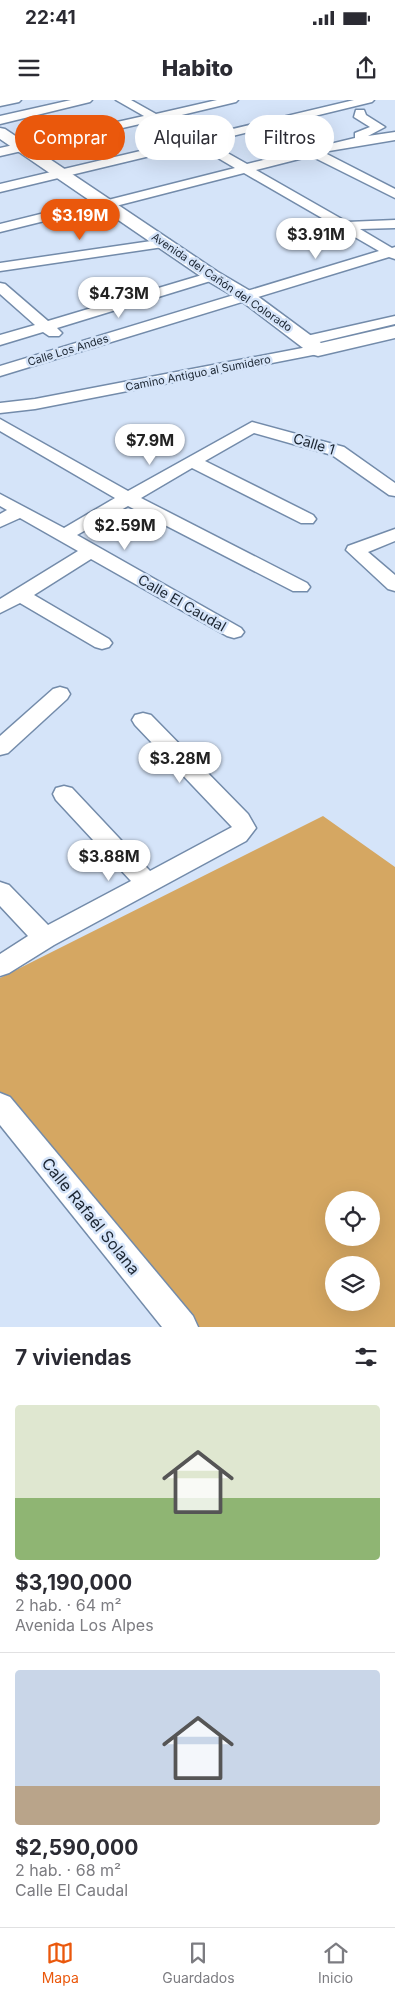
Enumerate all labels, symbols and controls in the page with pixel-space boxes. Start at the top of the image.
text: 22:41 [25,6,76,29]
icon: menu [15,54,43,82]
icon: share [352,54,380,82]
text: Habito [162,55,233,81]
chip: Comprar [15,115,125,160]
chip: Alquilar [135,115,235,160]
chip: Filtros [245,115,334,160]
pin: $3.19M [39,198,121,241]
text: $3.19M [52,205,108,225]
pin: $3.91M [275,218,357,260]
text: $3.91M [287,224,345,244]
street label: Avenida del Cañón del Colorado [149,230,295,335]
pin: $4.73M [78,276,160,319]
text: $4.73M [89,283,149,303]
street label: Calle Los Andes [26,331,110,369]
street label: Camino Antiguo al Sumidero [124,352,272,394]
pin: $7.9M [115,424,185,466]
street label: Calle 1 [291,429,337,458]
text: $7.9M [126,430,174,450]
pin: $2.59M [84,508,166,551]
text: $2.59M [94,515,156,535]
street label: Calle El Caudal [135,570,229,635]
pin: $3.28M [139,742,221,784]
text: $3.28M [149,748,211,768]
pin: $3.88M [68,840,150,882]
text: $3.88M [78,846,140,866]
street label: Calle Rafaél Solana [38,1153,144,1279]
map controls [325,1191,380,1311]
button: locate [325,1191,380,1246]
button: layers [325,1256,380,1311]
icon: filters [352,1343,380,1371]
text: 7 viviendas [15,1345,132,1370]
icon: home [153,1437,243,1527]
text: $3,190,000 [15,1570,132,1595]
text: 2 hab. · 64 m² [15,1595,122,1615]
text: Avenida Los Alpes [15,1615,154,1635]
icon: home [153,1703,243,1793]
text: $2,590,000 [15,1835,138,1860]
text: 2 hab. · 68 m² [15,1860,121,1880]
text: Calle El Caudal [15,1880,128,1900]
tab: Mapa [42,1939,79,1986]
tab: Guardados [162,1939,235,1986]
tab: Inicio [318,1939,353,1986]

